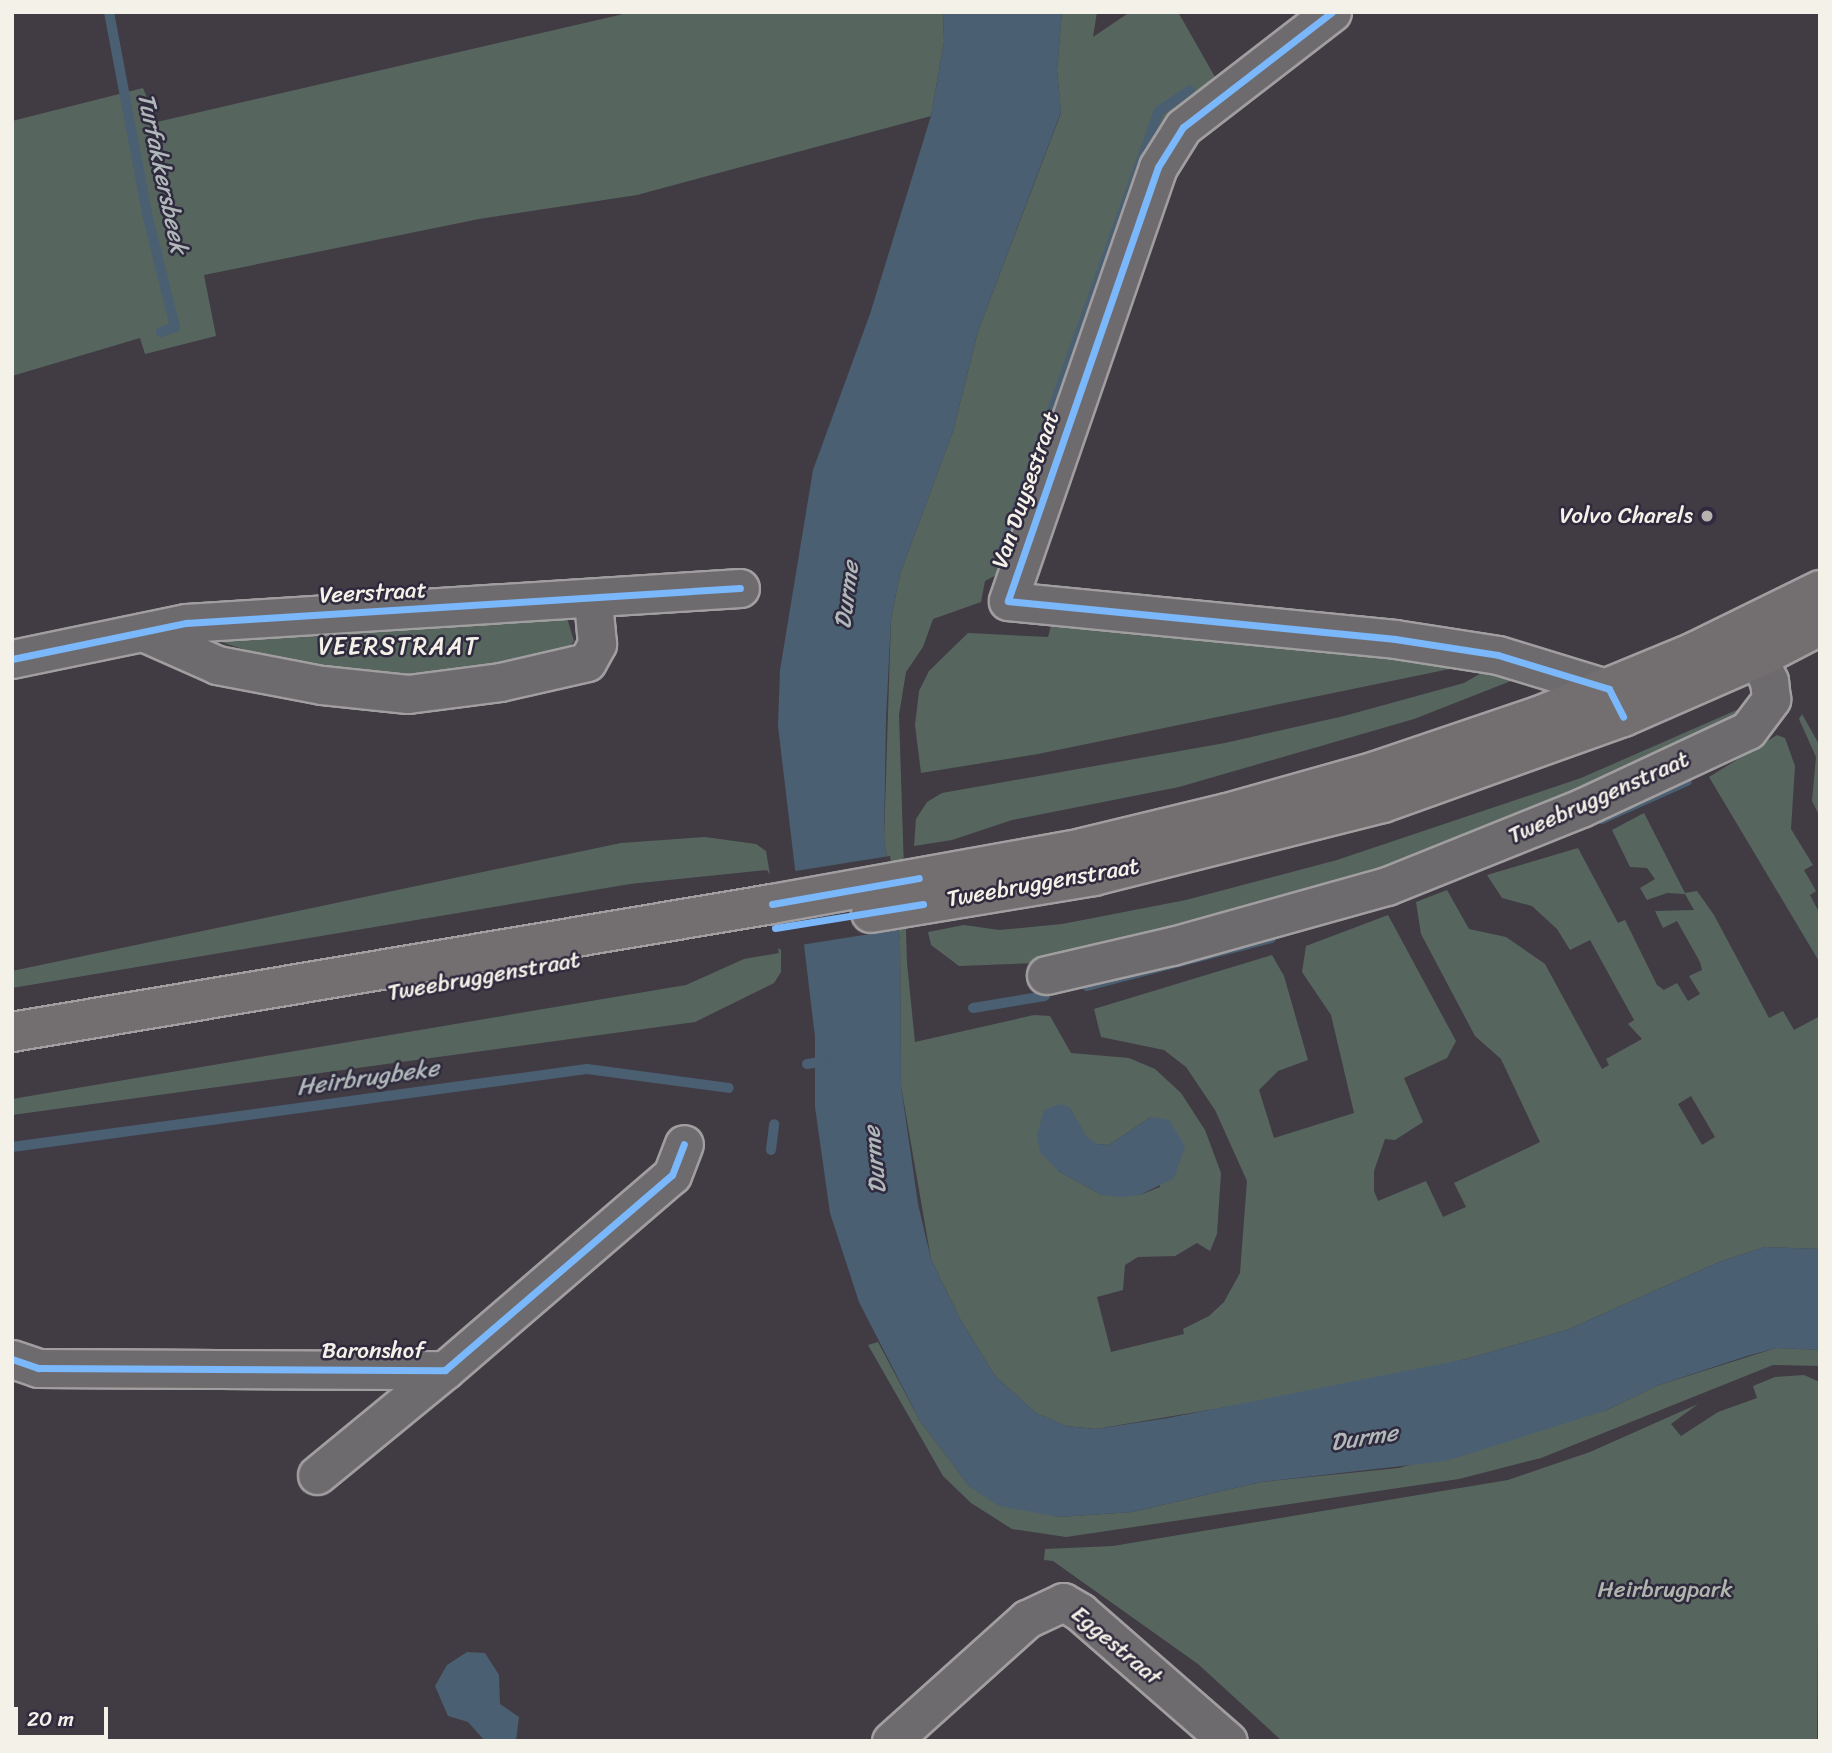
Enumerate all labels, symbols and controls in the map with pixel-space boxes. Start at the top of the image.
water label: Turfakkersbeek [131,90,193,256]
street label: Van Duysestraat [986,408,1066,572]
place label: Volvo Charels [1558,502,1693,530]
marker: Volvo Charels [1699,508,1715,524]
water label: Durme [829,560,865,630]
street label: Veerstraat [319,576,427,610]
district label: VEERSTRAAT [321,633,477,661]
street label: Tweebruggenstraat [1504,746,1694,850]
street label: Tweebruggenstraat [945,852,1141,914]
street label: Tweebruggenstraat [386,946,582,1008]
water label: Heirbrugbeke [295,1054,441,1102]
water label: Durme [857,1125,893,1195]
street label: Baronshof [322,1337,424,1365]
water label: Durme [1328,1418,1400,1458]
park label: Heirbrugpark [1598,1576,1732,1604]
street label: Eggestraat [1065,1600,1167,1692]
scale bar [18,1694,112,1738]
text: 20 m [27,1700,74,1738]

